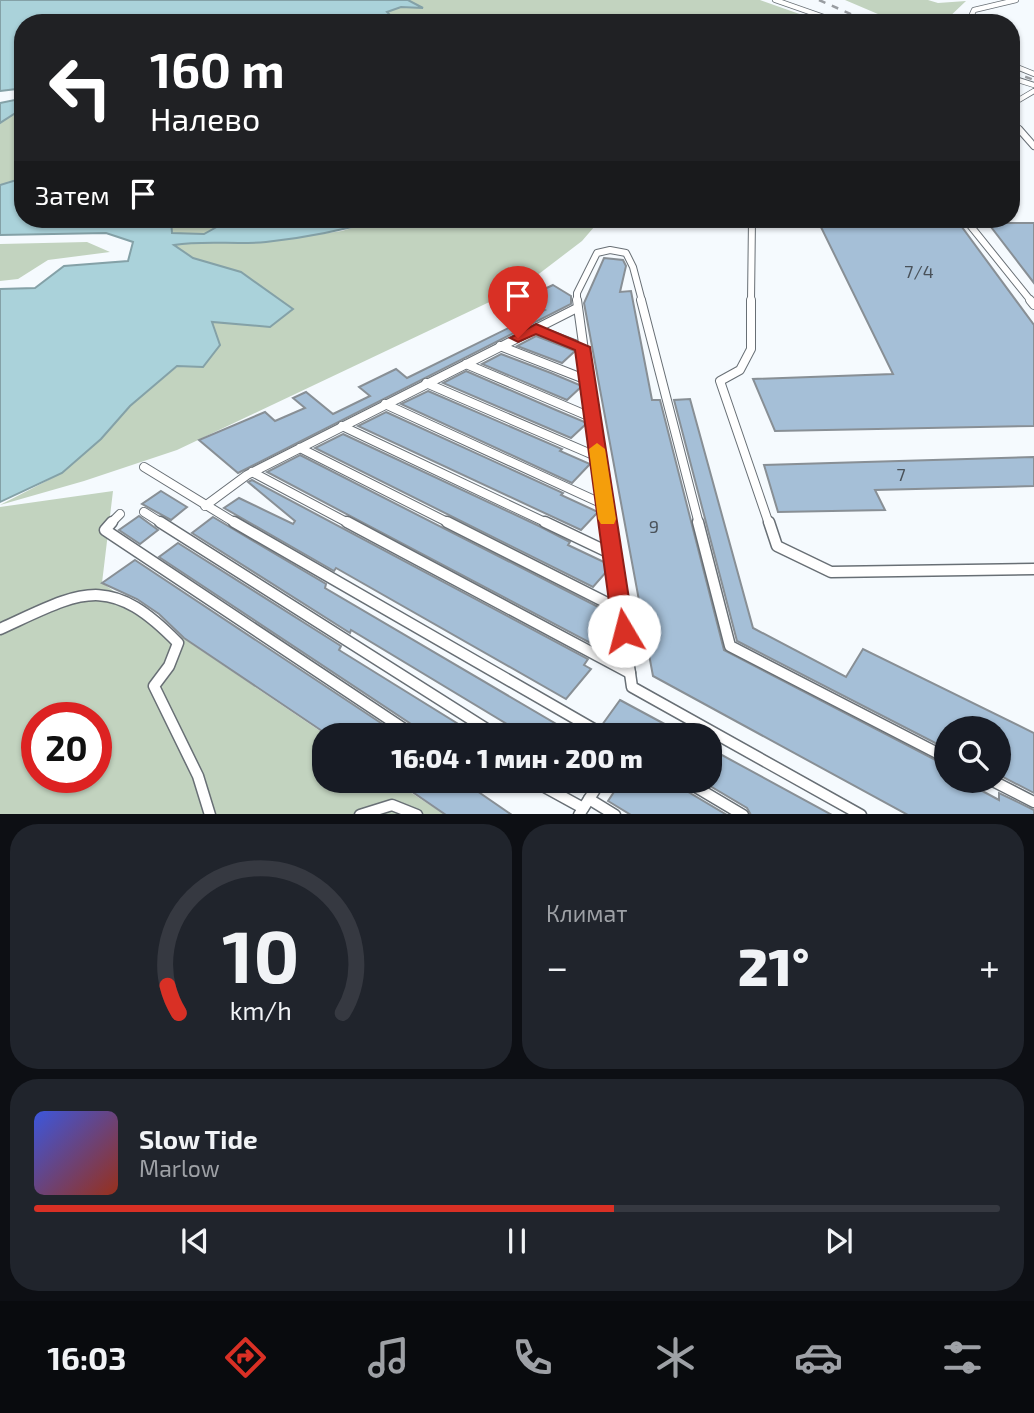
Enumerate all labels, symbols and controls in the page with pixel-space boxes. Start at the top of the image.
text: 160 m [150,39,285,98]
icon: left [35,42,126,133]
text: Налево [150,99,260,137]
icon: arrive [124,175,162,213]
text: Затем [35,179,110,210]
house number: 7/4 [904,260,934,282]
pin [488,266,548,338]
icon: arrive [499,277,537,315]
house number: 7 [896,463,906,485]
house number: 9 [649,515,659,537]
position arrow [587,594,661,668]
speed limit sign: 20 [21,702,112,793]
map controls [934,716,1011,793]
button: search [934,716,1011,793]
text: 16:04 · 1 мин · 200 m [391,742,643,773]
text: Климат [546,899,627,927]
text: 10 [222,910,300,998]
text: 21° [738,934,809,996]
text: − [546,943,568,989]
text: + [979,943,1000,989]
text: km/h [230,994,292,1024]
text: Slow Tide [139,1123,258,1154]
text: Marlow [139,1154,220,1182]
icon: previous [176,1222,214,1260]
icon: pause [498,1222,536,1260]
icon: next [820,1222,858,1260]
icon: directions [221,1333,270,1382]
icon: music [364,1333,413,1382]
icon: phone [508,1333,557,1382]
icon: climate [651,1333,700,1382]
icon: car [794,1333,843,1382]
icon: filters [938,1333,987,1382]
text: 16:03 [47,1338,126,1376]

